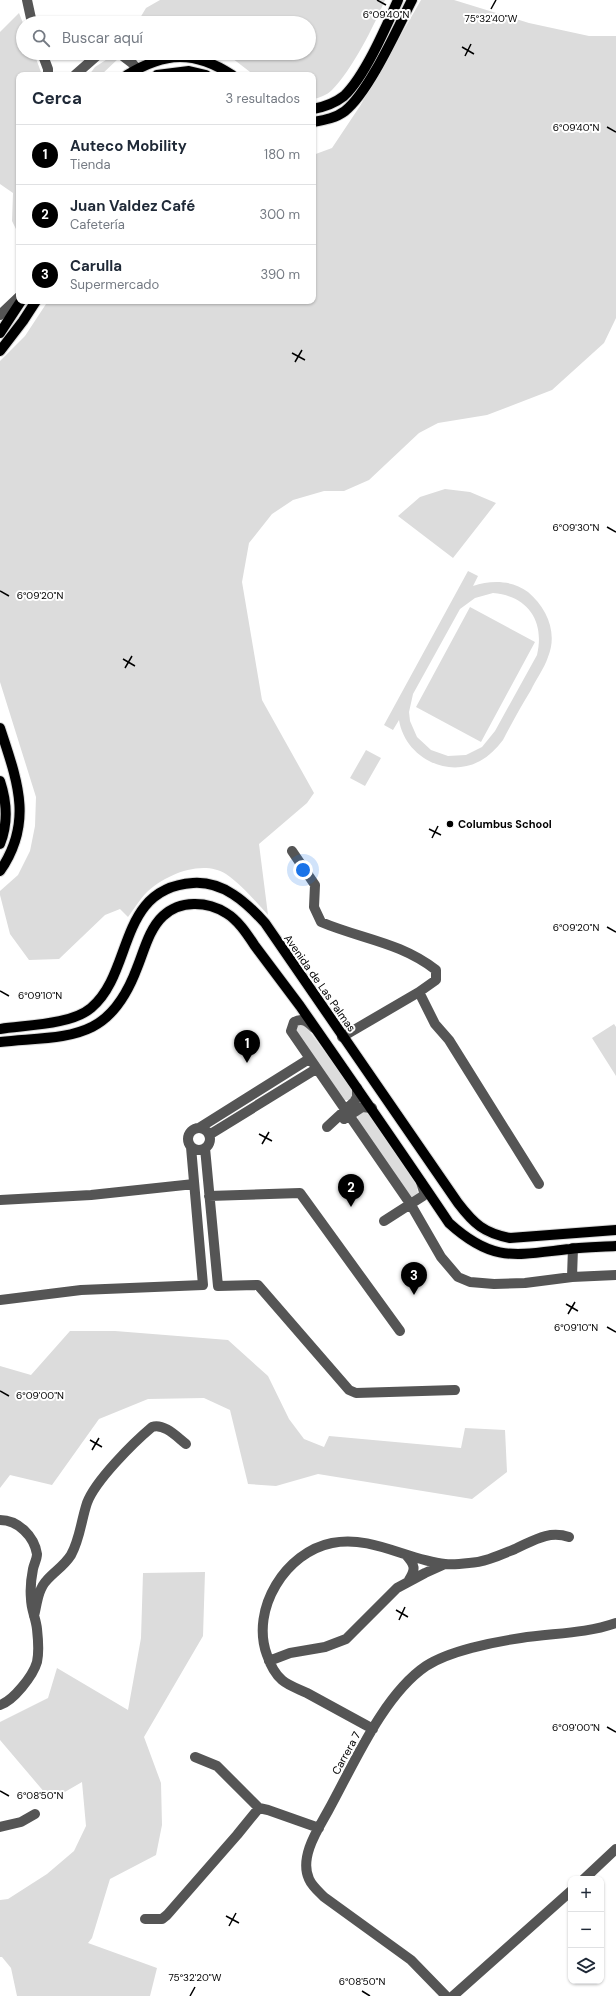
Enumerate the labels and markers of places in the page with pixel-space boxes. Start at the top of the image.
place label: Columbus School [458,817,552,831]
marker: Columbus School [445,819,455,829]
pin: 1 [234,1030,260,1063]
pin: 2 [338,1174,364,1207]
pin: 3 [401,1262,427,1295]

